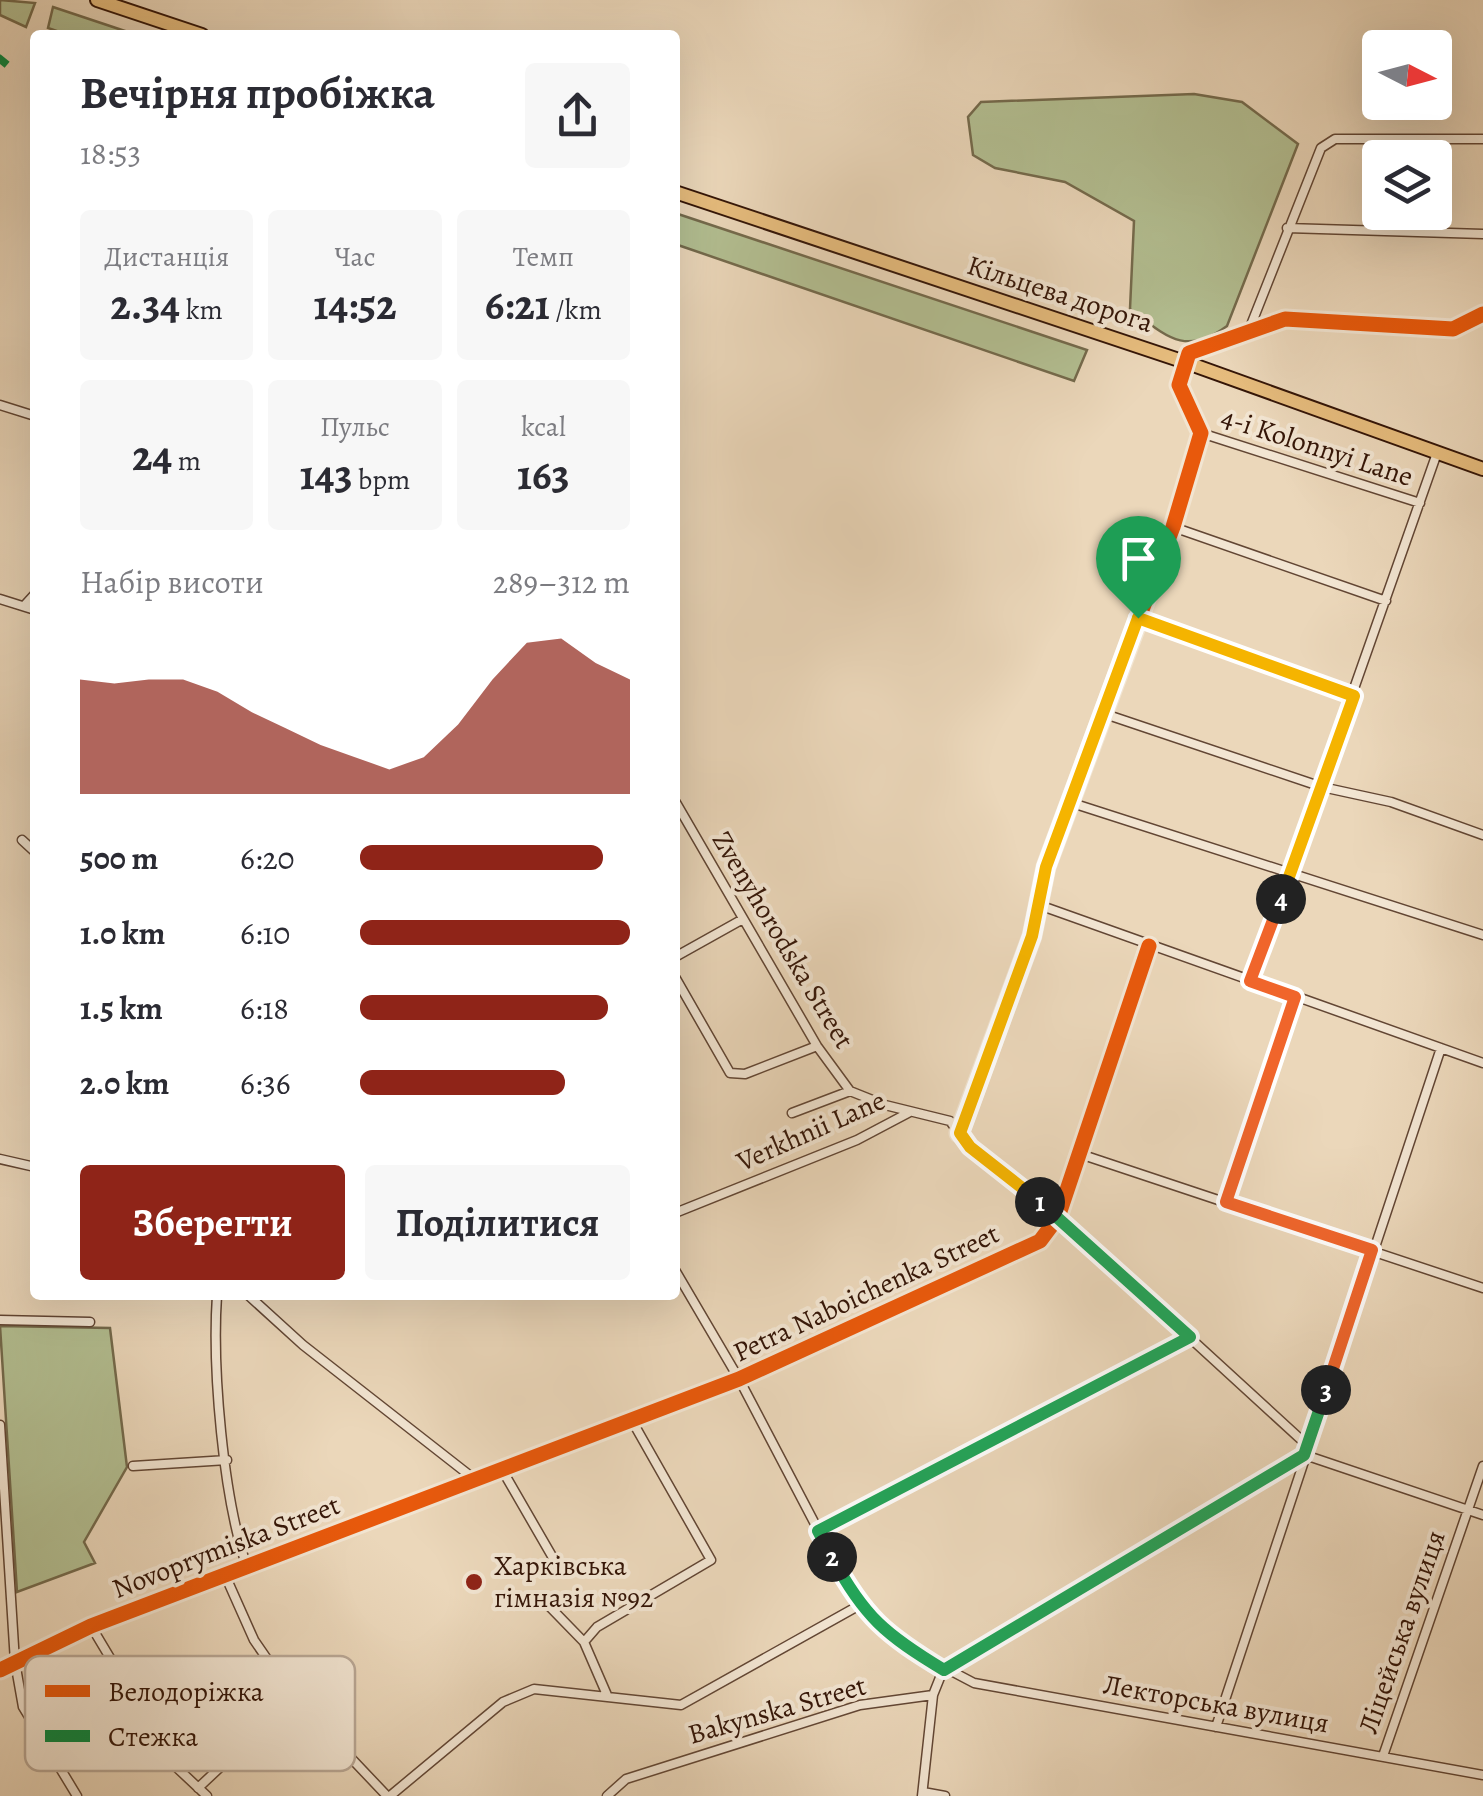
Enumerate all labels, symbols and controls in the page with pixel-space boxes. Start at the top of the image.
north arrow [1362,30,1452,120]
map controls [1362,30,1452,230]
text: Вечірня пробіжка [80,62,435,124]
button: share [525,63,630,168]
text: 18:53 [80,131,141,175]
button: layers [1362,140,1452,230]
text: Дистанція [104,238,229,276]
text: Час [334,238,376,276]
text: Темп [513,238,574,276]
street label: Кільцева дорога [962,246,1158,342]
text: 2.34 [110,276,180,333]
text: 14:52 [313,276,396,333]
text: 6:21 [485,276,550,333]
text: km [180,291,223,329]
text: /km [550,291,602,329]
street label: 4-i Kolonnyi Lane [1216,398,1418,496]
text: Пульс [320,408,390,446]
text: kcal [521,408,566,446]
text: 24 [132,427,172,484]
text: m [172,442,201,480]
text: 143 [300,446,352,503]
text: 163 [517,446,570,503]
text: bpm [352,461,410,499]
pin [1096,516,1181,619]
icon: arrive [1111,531,1166,586]
text: Набір висоти [80,560,264,604]
text: 289–312 m [493,560,630,604]
street label: Zvenyhorodska Street [703,824,863,1056]
text: 500 m [80,836,158,880]
text: 6:20 [240,836,295,880]
pin: 4 [1256,874,1306,924]
text: 4 [1274,880,1288,918]
text: 1.0 km [80,911,165,955]
text: 6:10 [240,911,290,955]
text: 1.5 km [80,986,163,1030]
text: 6:18 [240,986,289,1030]
text: 2.0 km [80,1061,169,1105]
text: 6:36 [240,1061,291,1105]
street label: Verkhnii Lane [730,1081,891,1181]
button: Зберегти [80,1165,345,1280]
button: Поділитися [365,1165,630,1280]
pin: 1 [1015,1177,1065,1227]
text: 1 [1035,1183,1045,1221]
street label: Petra Naboichenka Street [727,1215,1005,1371]
pin: 3 [1301,1365,1351,1415]
text: 3 [1320,1371,1332,1409]
street label: Novoprymiska Street [107,1486,345,1608]
street label: Ліцейська вулиця [1349,1525,1455,1739]
pin: 2 [807,1532,857,1582]
text: 2 [825,1538,839,1576]
place label: Харківська гімназія №92 [494,1547,653,1617]
marker: Харківська гімназія №92 [463,1571,485,1593]
legend [25,1656,355,1771]
street label: Лекторська вулиця [1100,1665,1332,1743]
street label: Bakynska Street [684,1666,870,1754]
text: Велодоріжка [108,1673,264,1711]
text: Стежка [108,1718,198,1756]

